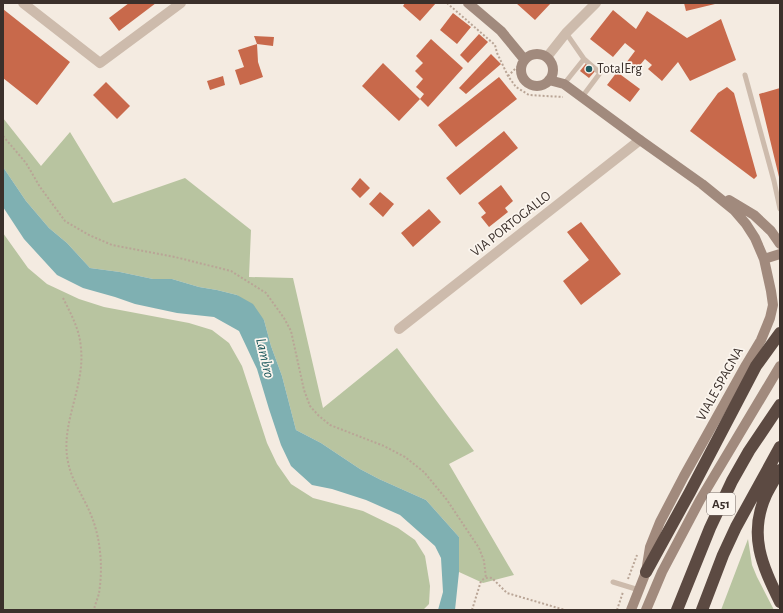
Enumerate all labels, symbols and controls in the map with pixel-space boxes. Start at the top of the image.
place label: TotalErg [597,62,642,76]
marker: TotalErg [584,64,594,74]
street label: VIA PORTOGALLO [468,188,554,259]
water label: Lambro [253,336,277,380]
street label: VIALE SPAGNA [694,345,746,423]
road number: A51 [707,493,735,515]

